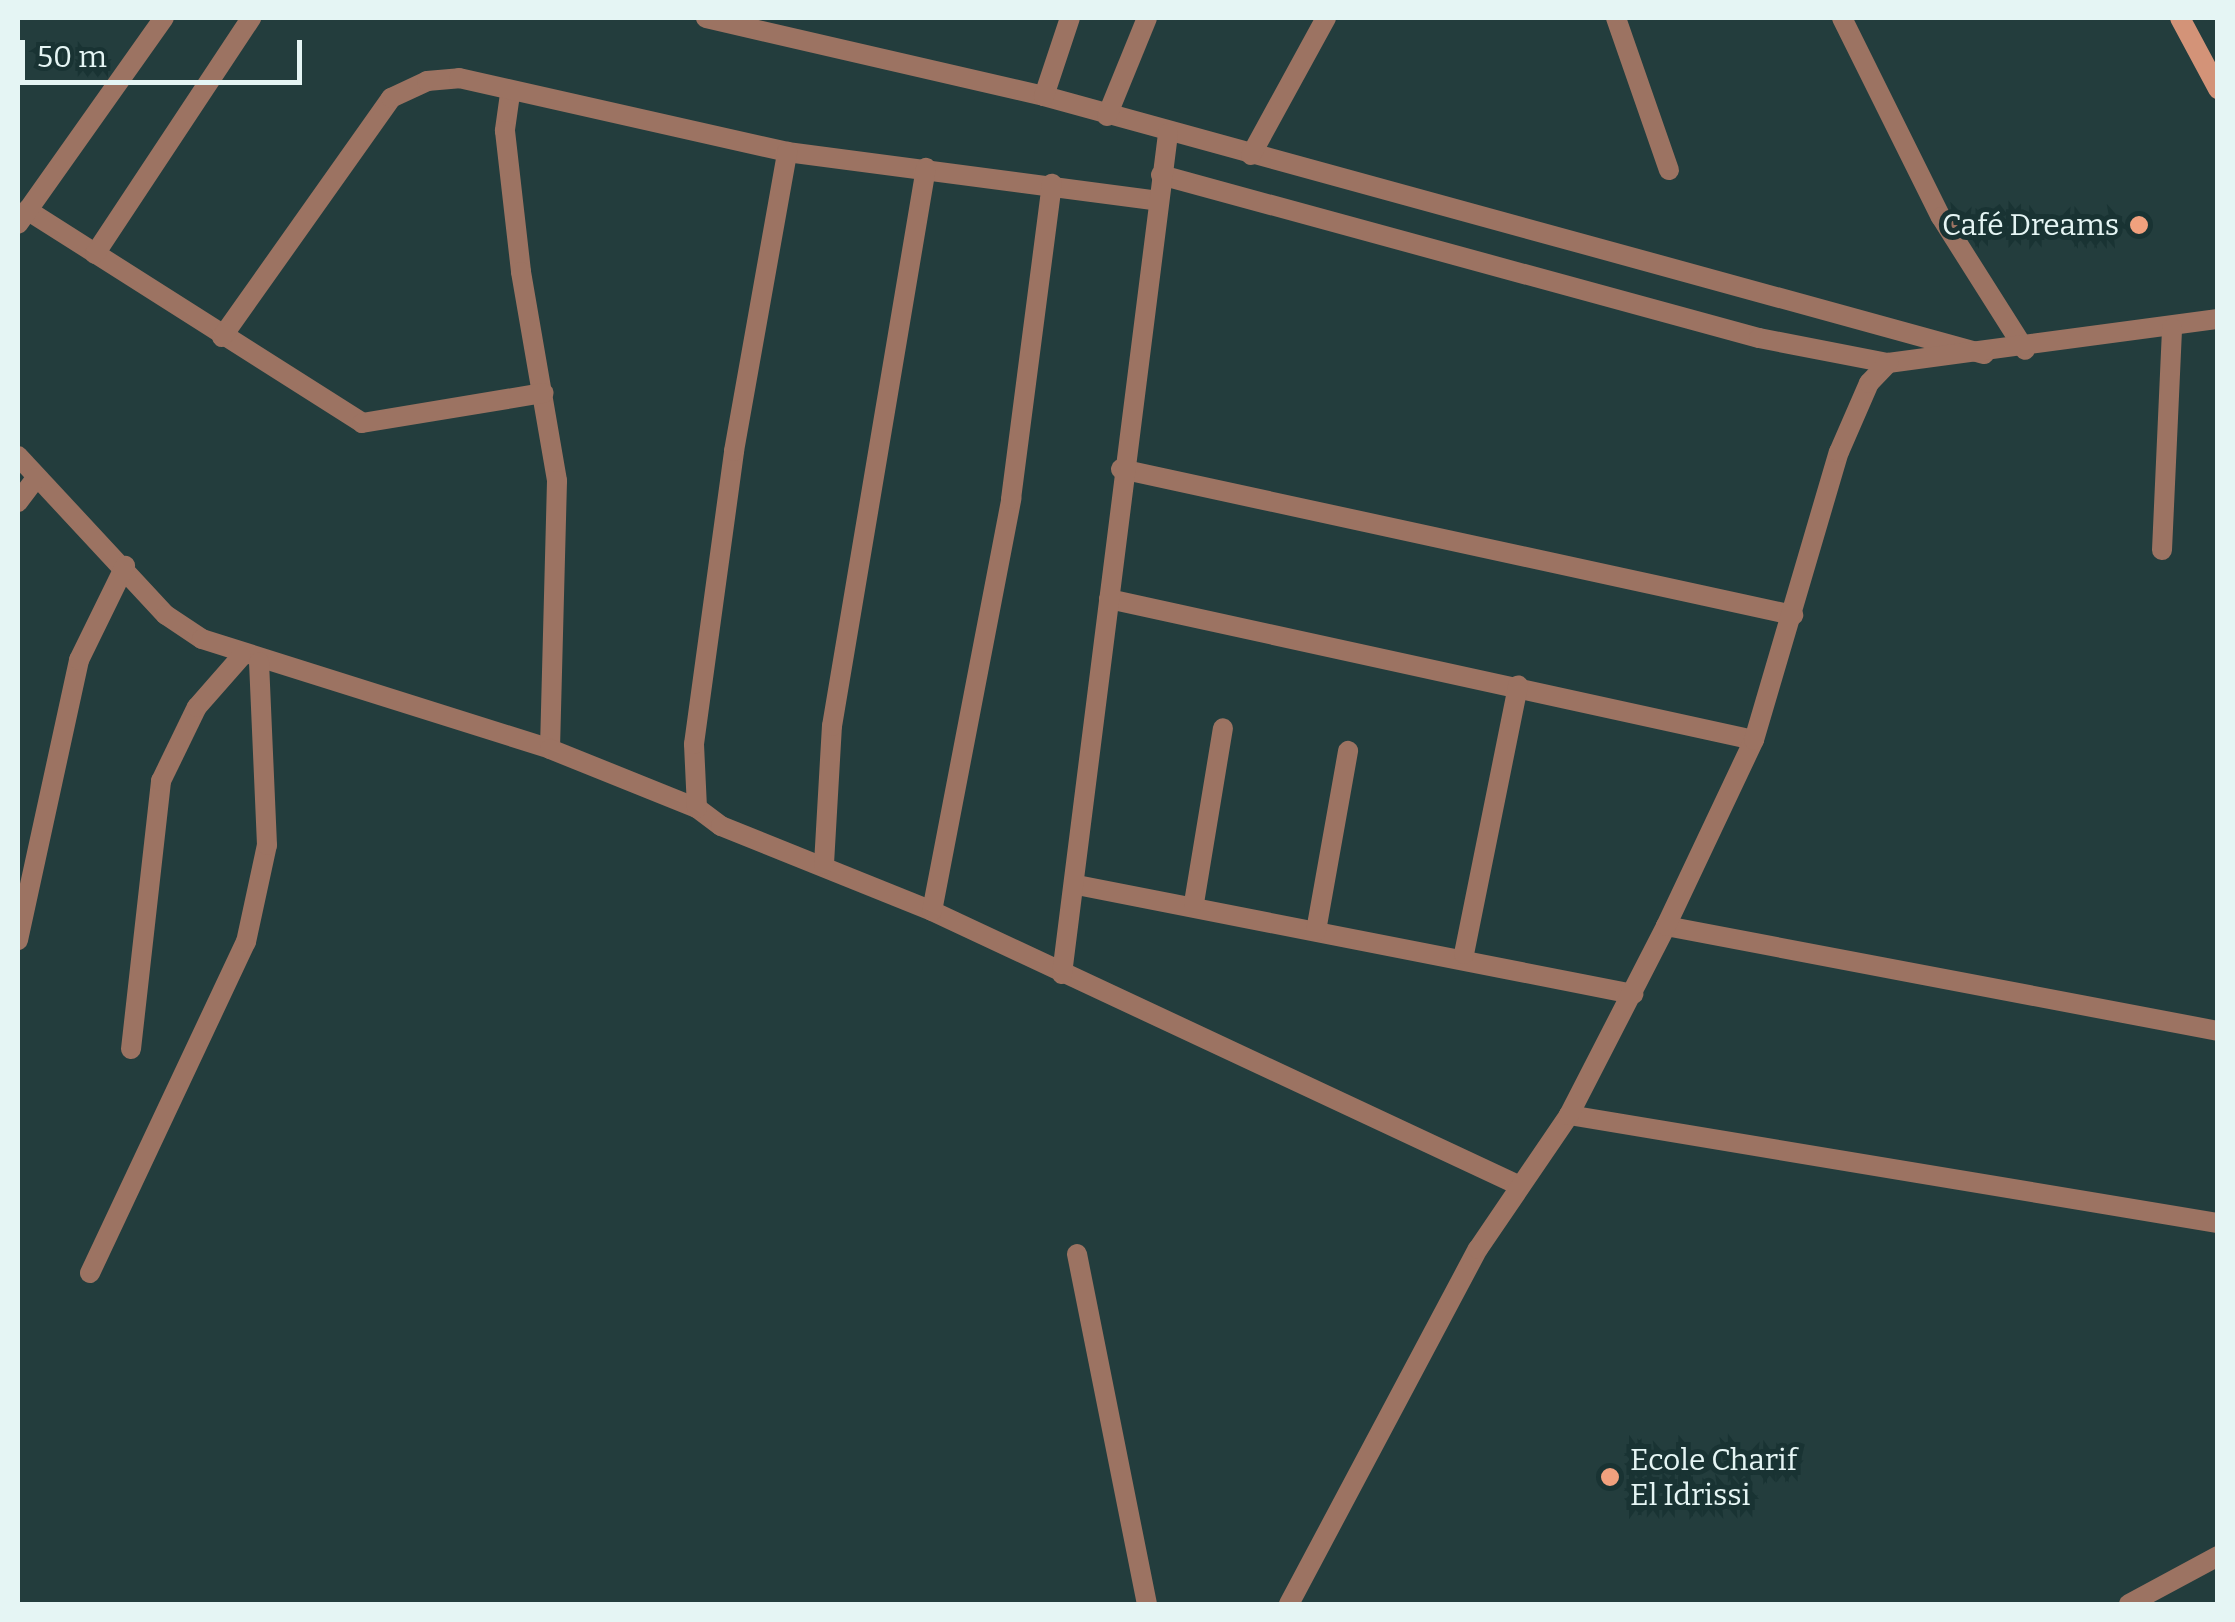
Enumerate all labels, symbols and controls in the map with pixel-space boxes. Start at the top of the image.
scale bar [25,20,308,82]
text: 50 m [37,39,107,75]
place label: Café Dreams [1942,207,2119,243]
marker: Café Dreams [2128,214,2150,236]
place label: Ecole Charif El Idrissi [1630,1442,1797,1512]
marker: Ecole Charif El Idrissi [1599,1466,1621,1488]

